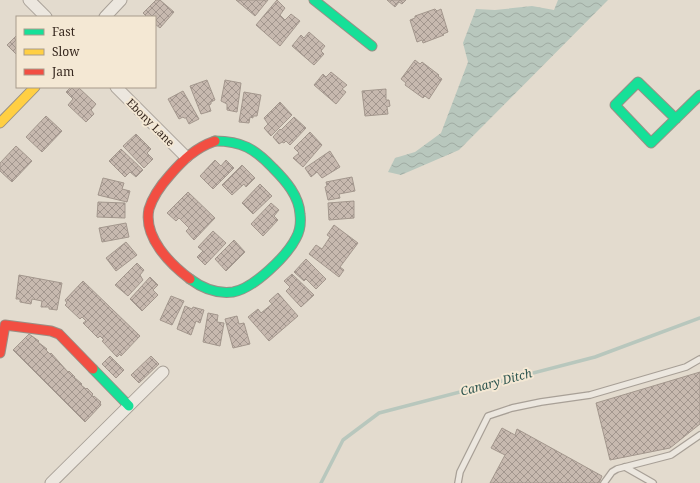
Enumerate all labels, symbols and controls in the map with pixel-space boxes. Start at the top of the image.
legend [16,16,156,88]
text: Fast [52,23,75,40]
text: Slow [52,43,80,60]
text: Jam [51,63,74,80]
street label: Ebony Lane [124,95,178,149]
water label: Canary Ditch [458,364,534,400]

